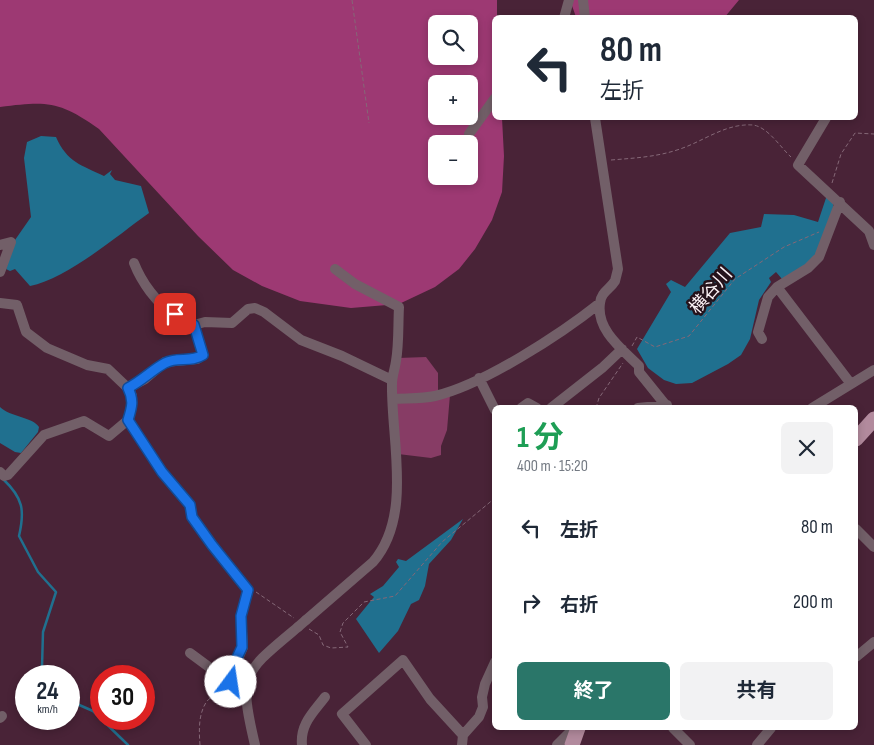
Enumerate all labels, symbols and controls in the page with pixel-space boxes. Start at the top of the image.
map controls [428,15,478,185]
button: search [428,15,478,65]
text: 80 m [600,29,662,72]
icon: left [517,35,582,100]
button: + [428,75,478,125]
text: 左折 [600,78,644,105]
button: − [428,135,478,185]
street label: 横谷川 [685,264,737,318]
pin [154,293,196,335]
icon: arrive [161,300,189,328]
text: 1 分 [517,420,563,456]
button: close [781,422,833,474]
text: 400 m · 15:20 [517,457,588,476]
icon: left [517,514,545,542]
text: 80 m [801,516,833,539]
text: 左折 [560,519,598,542]
icon: right [517,589,545,617]
text: 200 m [793,591,833,614]
text: 右折 [560,594,598,617]
position arrow [204,655,256,707]
button: 終了 [517,662,670,720]
button: 共有 [680,662,833,720]
speed limit sign: 30 [90,665,155,730]
text: 24 [36,676,59,707]
text: km/h [37,702,58,717]

